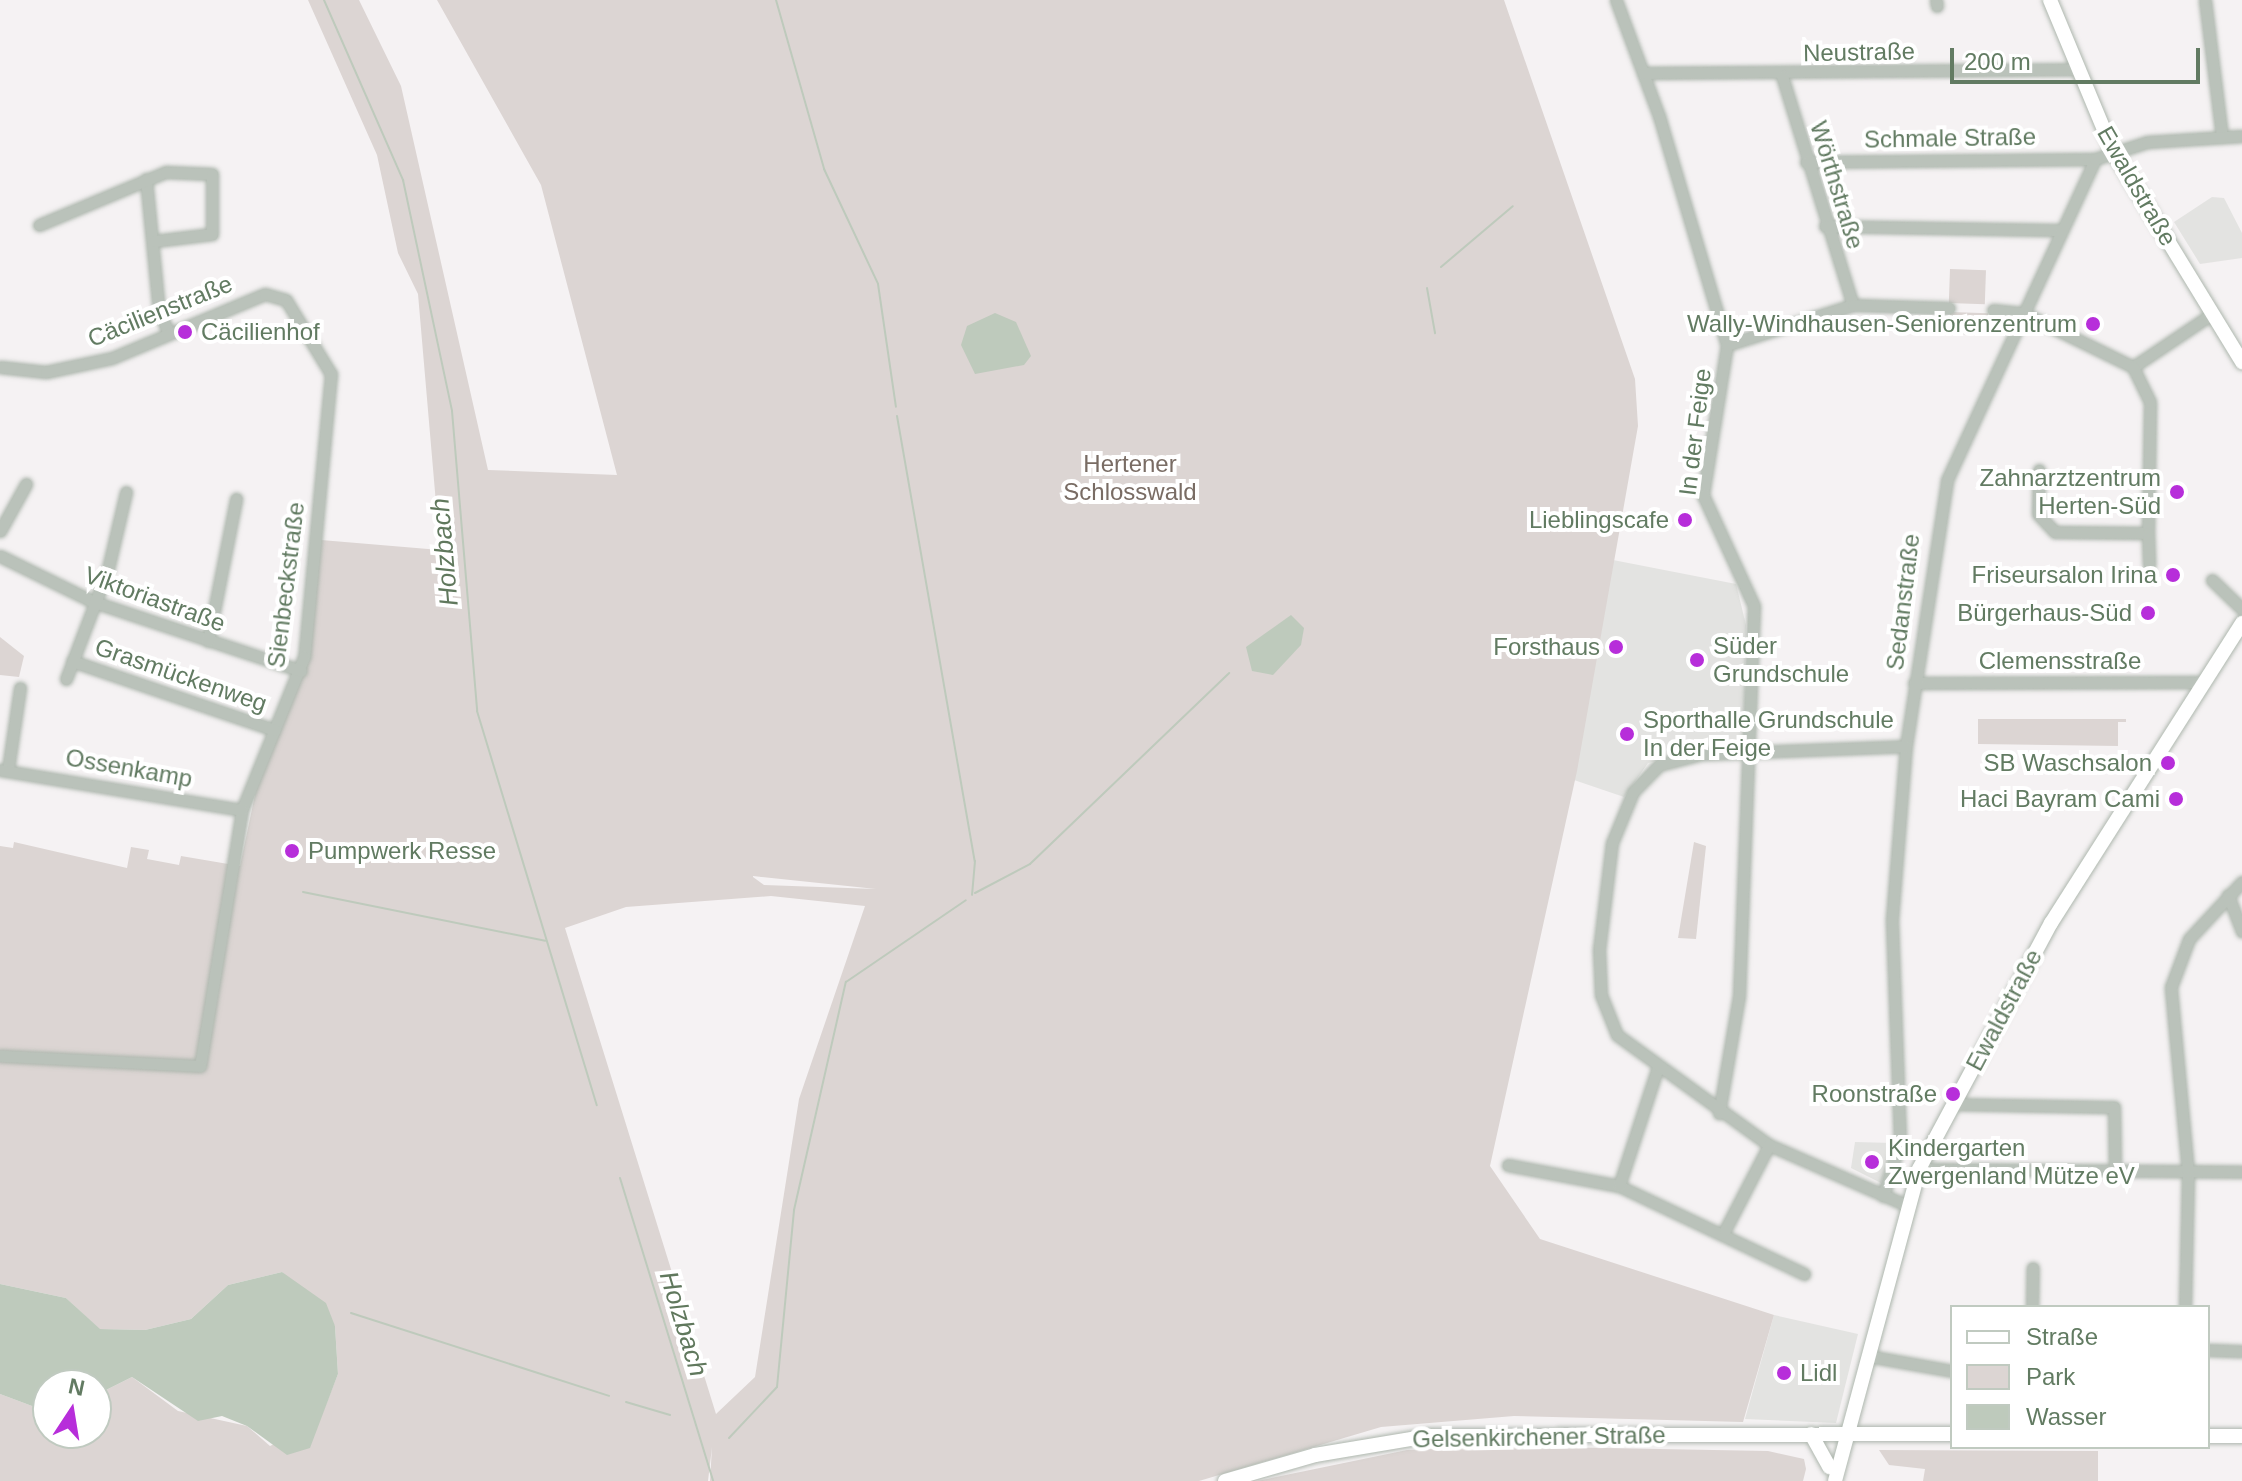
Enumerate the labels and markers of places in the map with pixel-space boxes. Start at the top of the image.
place label: Wally-Windhausen-Seniorenzentrum [1687,310,2077,338]
marker: Wally-Windhausen-Seniorenzentrum [2084,315,2102,333]
place label: Cäcilienhof [201,318,320,346]
marker: Cäcilienhof [176,323,194,341]
place label: Zahnarztzentrum Herten-Süd [1980,464,2161,520]
marker: Zahnarztzentrum Herten-Süd [2168,483,2186,501]
place label: Lieblingscafe [1529,506,1669,534]
marker: Lieblingscafe [1676,511,1694,529]
place label: Friseursalon Irina [1972,561,2157,589]
marker: Friseursalon Irina [2164,566,2182,584]
place label: Bürgerhaus-Süd [1957,599,2132,627]
marker: Bürgerhaus-Süd [2139,604,2157,622]
place label: Süder Grundschule [1713,632,1849,688]
place label: Forsthaus [1493,633,1600,661]
marker: Forsthaus [1607,638,1625,656]
marker: Süder Grundschule [1688,651,1706,669]
place label: Sporthalle Grundschule In der Feige [1643,706,1894,762]
marker: Sporthalle Grundschule In der Feige [1618,725,1636,743]
place label: SB Waschsalon [1983,749,2152,777]
marker: SB Waschsalon [2159,754,2177,772]
place label: Haci Bayram Cami [1960,785,2160,813]
marker: Haci Bayram Cami [2167,790,2185,808]
place label: Pumpwerk Resse [308,837,496,865]
marker: Pumpwerk Resse [283,842,301,860]
place label: Roonstraße [1812,1080,1937,1108]
marker: Roonstraße [1944,1085,1962,1103]
place label: Kindergarten Zwergenland Mütze eV [1888,1134,2135,1190]
marker: Kindergarten Zwergenland Mütze eV [1863,1153,1881,1171]
place label: Lidl [1800,1359,1837,1387]
marker: Lidl [1775,1364,1793,1382]

